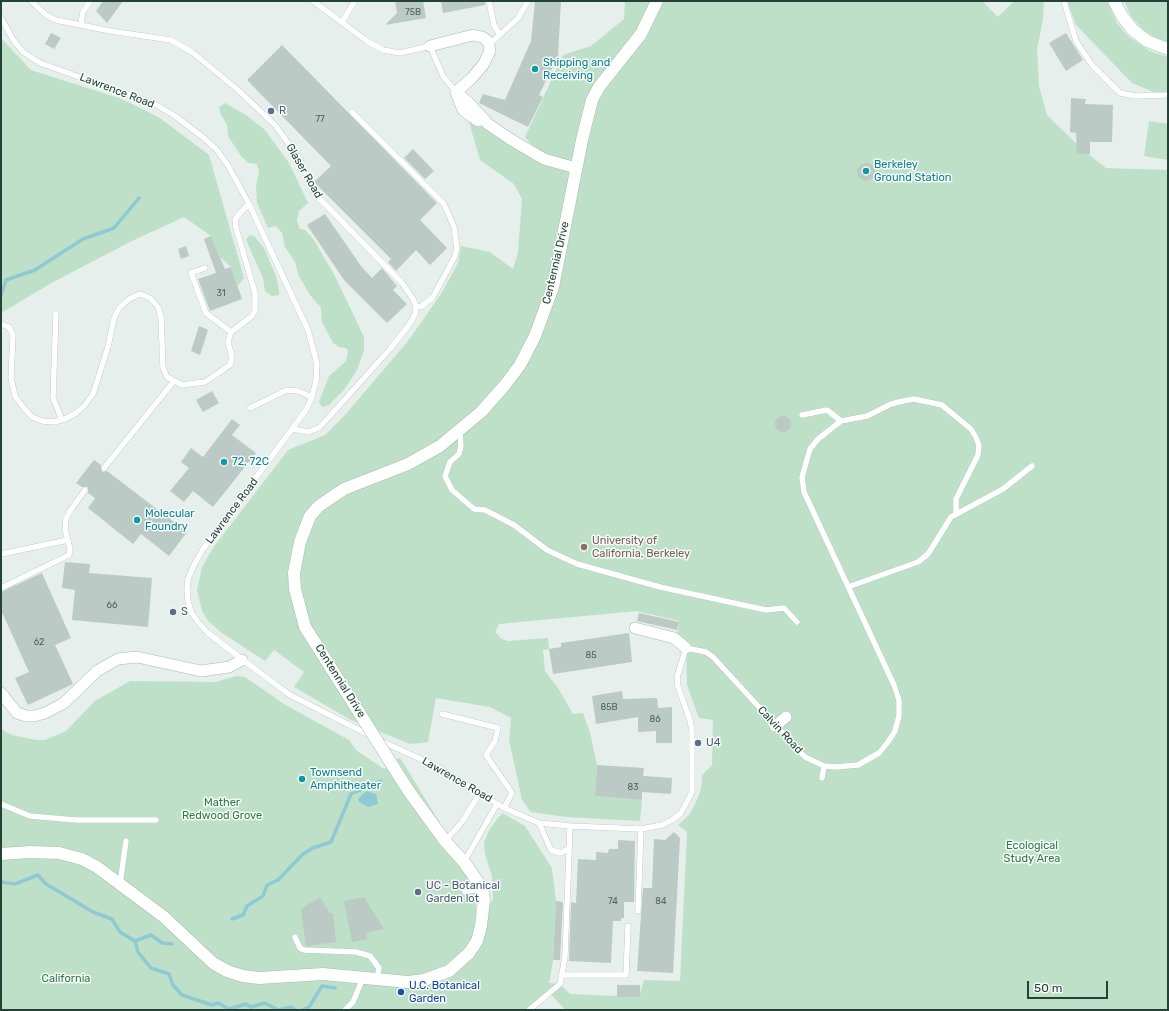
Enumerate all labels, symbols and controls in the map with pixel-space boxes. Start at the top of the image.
house number: 75B [405,7,421,17]
place label: Shipping and Receiving [543,56,610,82]
marker: Shipping and Receiving [530,64,540,74]
street label: Lawrence Road [78,71,156,111]
place label: R [279,104,286,118]
marker: R [266,106,276,116]
house number: 77 [315,114,325,124]
street label: Glaser Road [283,141,325,201]
place label: Berkeley Ground Station [874,158,952,184]
marker: Berkeley Ground Station [861,166,871,176]
street label: Centennial Drive [540,220,572,306]
house number: 31 [216,288,226,298]
place label: 72, 72C [232,455,269,469]
marker: 72, 72C [219,457,229,467]
street label: Lawrence Road [203,475,261,547]
place label: Molecular Foundry [145,507,194,533]
marker: Molecular Foundry [132,515,142,525]
place label: University of California, Berkeley [592,534,690,560]
marker: University of California, Berkeley [579,542,589,552]
house number: 66 [107,600,117,610]
place label: S [181,605,188,619]
marker: S [168,607,178,617]
house number: 62 [34,637,44,647]
street label: Centennial Drive [312,642,368,720]
house number: 85 [585,650,597,660]
house number: 85B [600,702,618,712]
street label: Calvin Road [755,703,805,757]
house number: 86 [649,714,661,724]
place label: U4 [706,736,721,750]
marker: U4 [693,738,703,748]
street label: Lawrence Road [420,755,494,805]
place label: Townsend Amphitheater [310,766,381,792]
marker: Townsend Amphitheater [297,774,307,784]
house number: 83 [627,782,639,792]
park label: Mather Redwood Grove [182,796,262,822]
park label: Ecological Study Area [1004,839,1060,865]
place label: UC - Botanical Garden lot [426,879,500,905]
marker: UC - Botanical Garden lot [413,887,423,897]
house number: 74 [608,896,618,906]
house number: 84 [655,896,667,906]
park label: California [42,972,90,986]
scale bar [1029,973,1110,999]
place label: U.C. Botanical Garden [409,979,480,1005]
text: 50 m [1034,981,1062,995]
marker: U.C. Botanical Garden [396,987,406,997]

